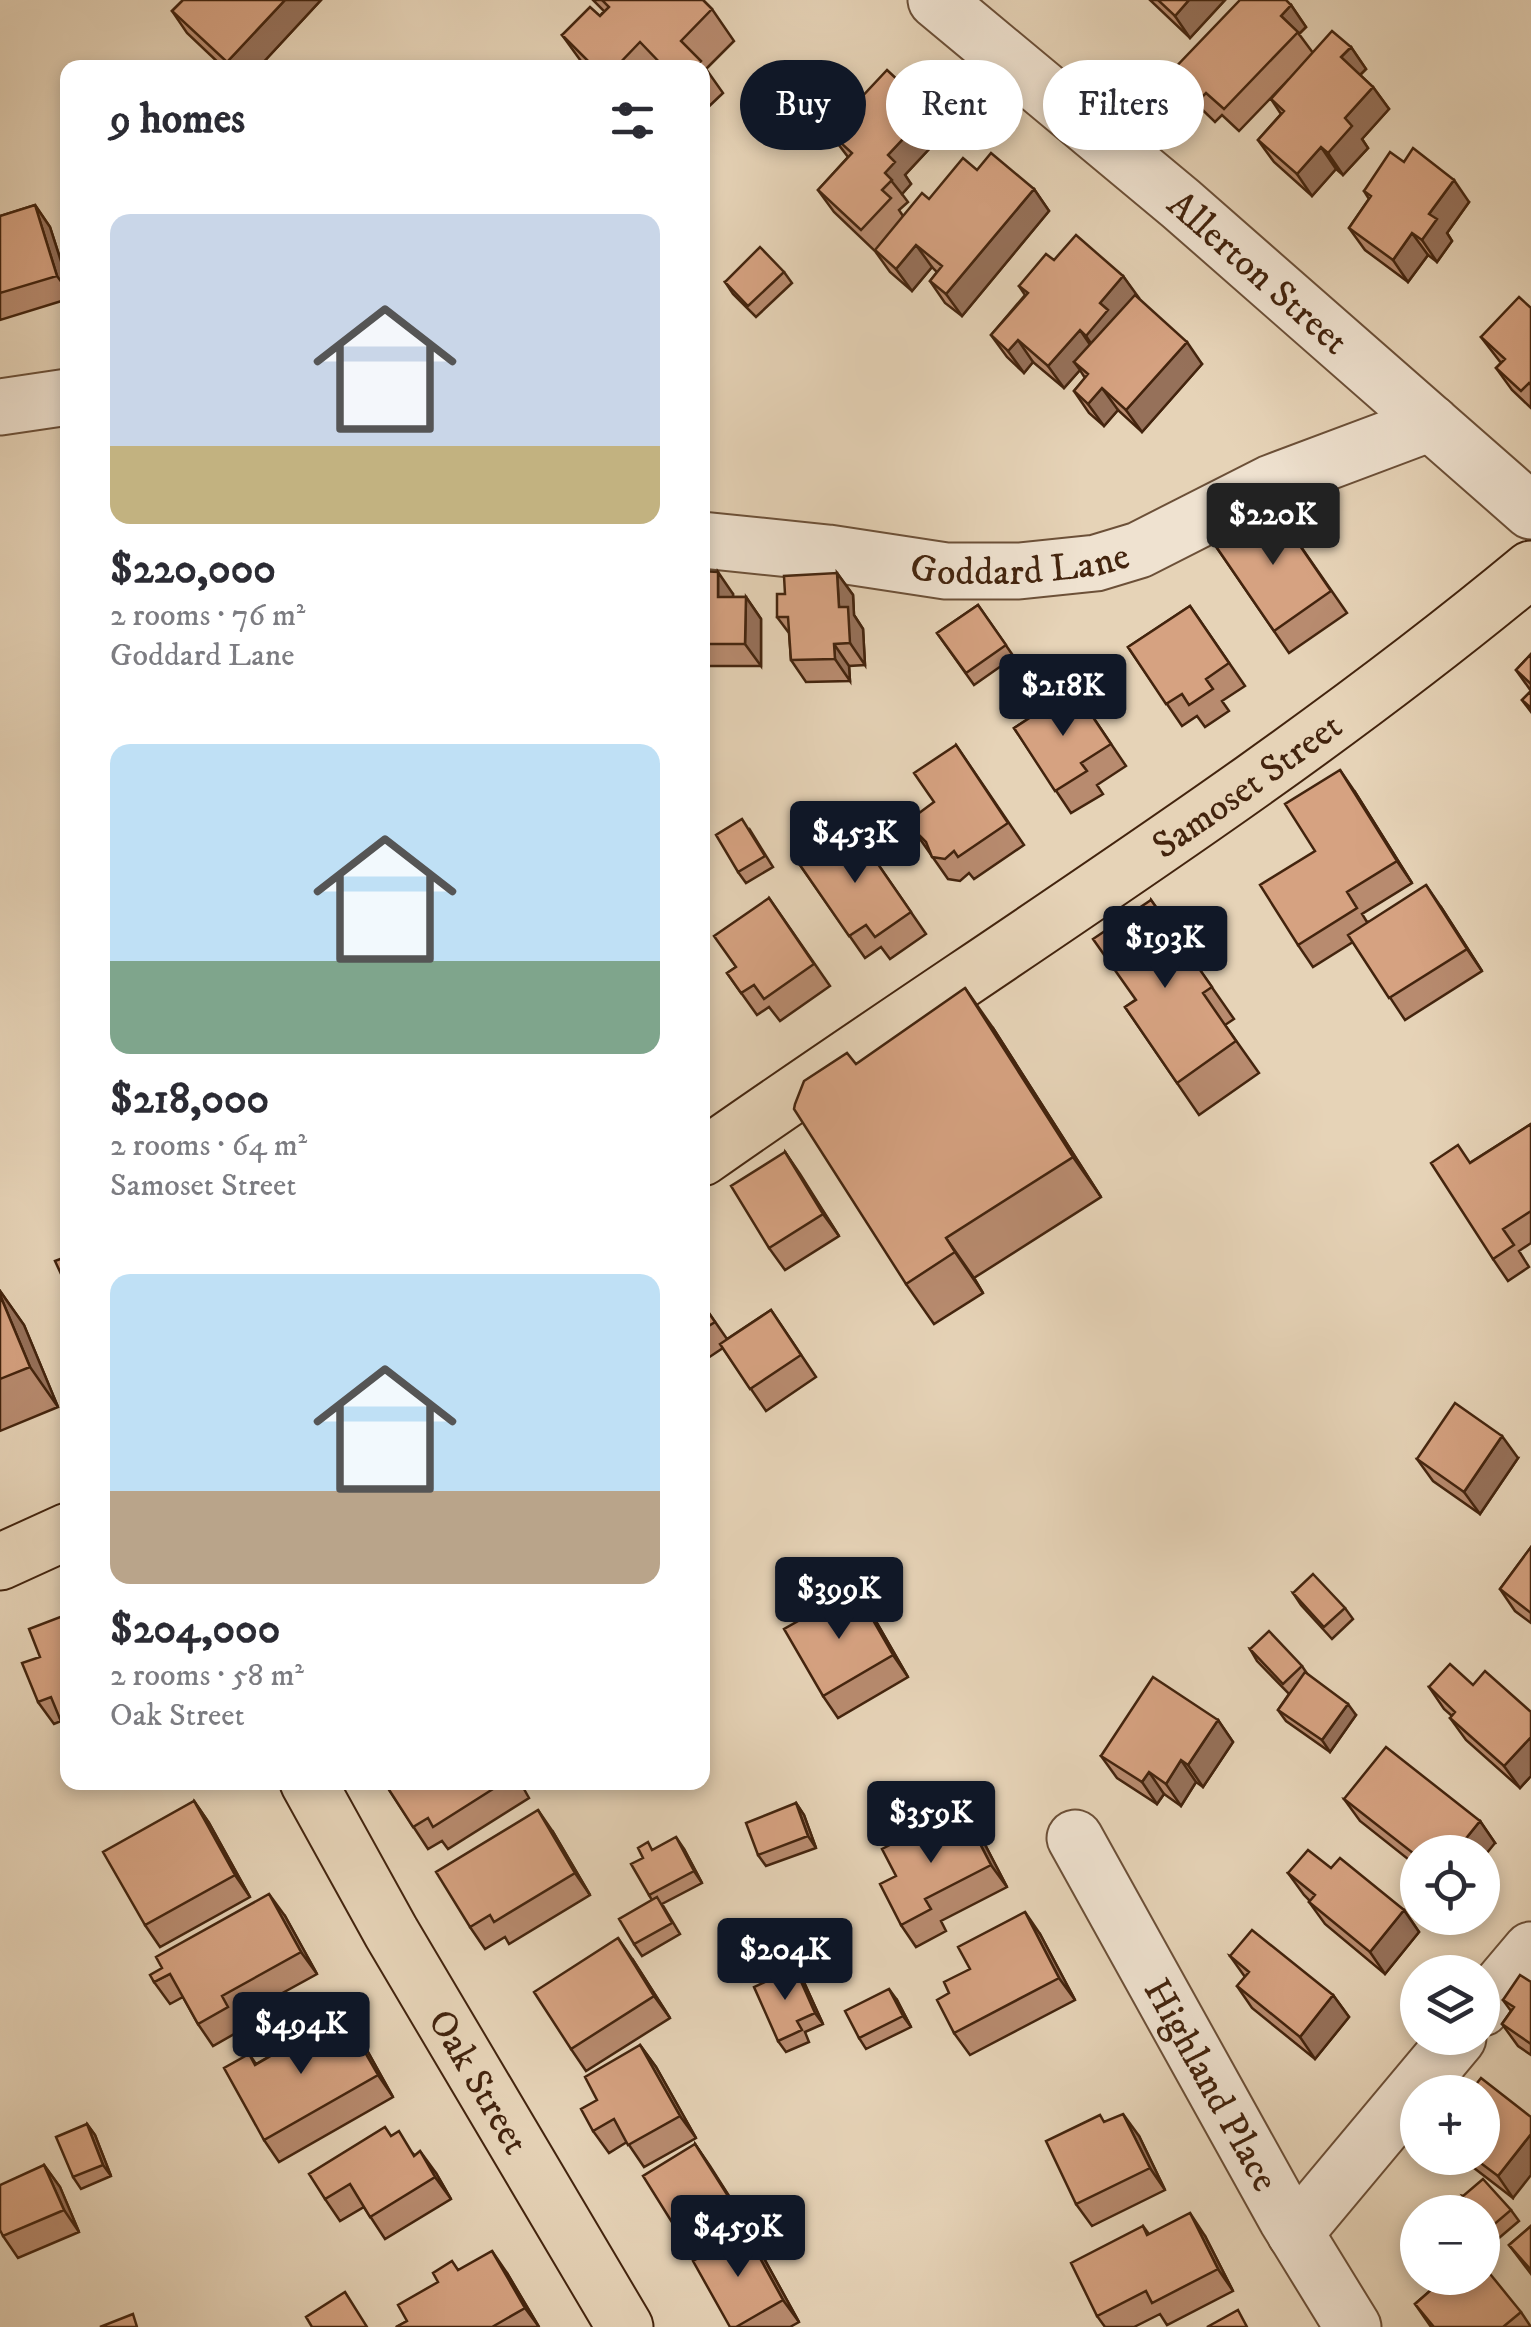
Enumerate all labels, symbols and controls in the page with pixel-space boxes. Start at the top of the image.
chip: Buy [740,60,866,150]
chip: Rent [886,60,1023,150]
chip: Filters [1043,60,1204,150]
icon: filters [605,93,660,148]
text: 9 homes [110,94,245,146]
street label: Allerton Street [1157,181,1358,366]
icon: home [295,279,475,459]
pin: $220K [1203,483,1343,568]
text: $220K [1229,495,1317,535]
street label: Goddard Lane [907,532,1135,597]
text: $220,000 [110,544,276,596]
text: 2 rooms · 76 m² [110,596,305,636]
text: Goddard Lane [110,636,295,676]
pin: $218K [993,654,1133,739]
text: $218K [1021,666,1105,706]
street label: Samoset Street [1143,703,1352,870]
pin: $453K [785,801,925,886]
icon: home [295,809,475,989]
text: $453K [812,813,898,853]
pin: $193K [1095,906,1235,991]
text: $193K [1125,918,1205,958]
text: $218,000 [110,1074,269,1126]
text: 2 rooms · 64 m² [110,1126,307,1166]
text: Samoset Street [110,1166,297,1206]
icon: home [295,1339,475,1519]
pin: $399K [769,1557,909,1642]
text: $399K [797,1569,881,1609]
text: $204,000 [110,1604,280,1656]
text: 2 rooms · 58 m² [110,1656,304,1696]
text: Oak Street [110,1696,245,1736]
pin: $359K [861,1781,1001,1866]
text: $359K [889,1793,973,1833]
map controls [1400,1835,1500,2295]
button: locate [1400,1835,1500,1935]
pin: $204K [715,1918,855,2003]
text: $204K [739,1930,831,1970]
button: layers [1400,1955,1500,2055]
street label: Highland Place [1132,1971,1288,2200]
pin: $494K [231,1992,371,2077]
street label: Oak Street [416,2001,539,2163]
text: $494K [255,2004,347,2044]
button: + [1400,2075,1500,2175]
pin: $459K [668,2195,808,2280]
button: − [1400,2195,1500,2295]
text: $459K [693,2207,783,2247]

